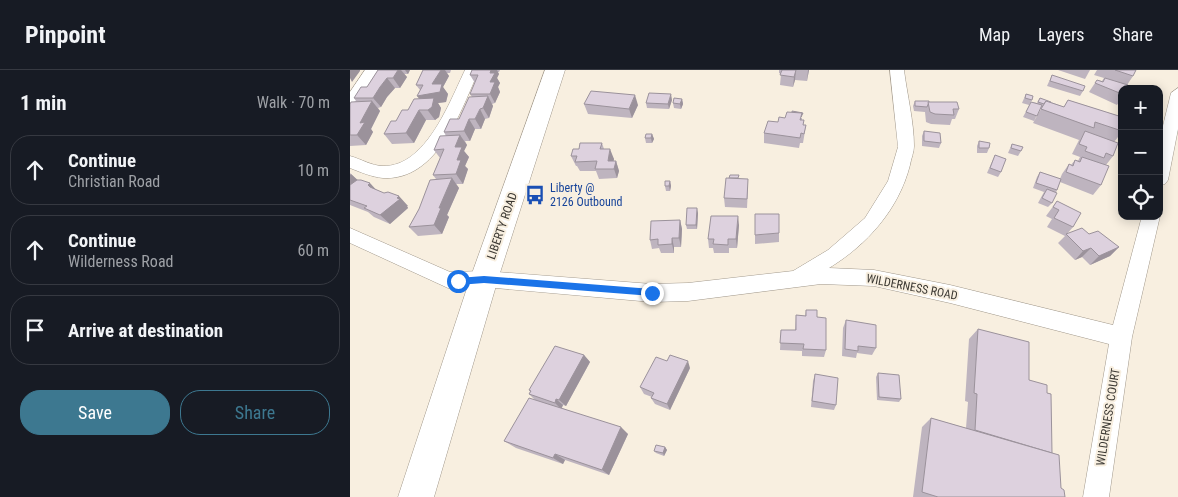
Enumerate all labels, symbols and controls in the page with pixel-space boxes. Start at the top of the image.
text: Pinpoint [25,21,106,49]
text: Map [979,24,1010,45]
text: Layers [1038,24,1085,45]
text: Share [1113,24,1153,45]
map controls [1118,85,1163,220]
button: + [1118,85,1163,130]
text: 1 min [20,91,67,115]
text: Walk · 70 m [257,93,330,112]
button: − [1118,130,1163,175]
text: Continue [68,149,136,172]
icon: ahead [21,156,49,184]
text: 10 m [297,161,329,180]
text: Christian Road [68,172,160,191]
button: locate [1118,175,1163,220]
place label: Liberty @ 2126 Outbound [550,181,623,209]
bus stop icon: Liberty @ 2126 Outbound [524,184,546,206]
street label: LIBERTY ROAD [484,191,520,261]
text: Continue [68,229,136,252]
icon: ahead [21,236,49,264]
text: 60 m [297,241,329,260]
text: Wilderness Road [68,252,173,271]
route start [447,270,470,293]
street label: WILDERNESS ROAD [865,271,959,303]
route end [641,282,664,305]
icon: arrive [21,316,49,344]
text: Arrive at destination [68,319,223,342]
street label: WILDERNESS COURT [1093,367,1123,467]
button: Save [20,390,170,435]
button: Share [180,390,330,435]

